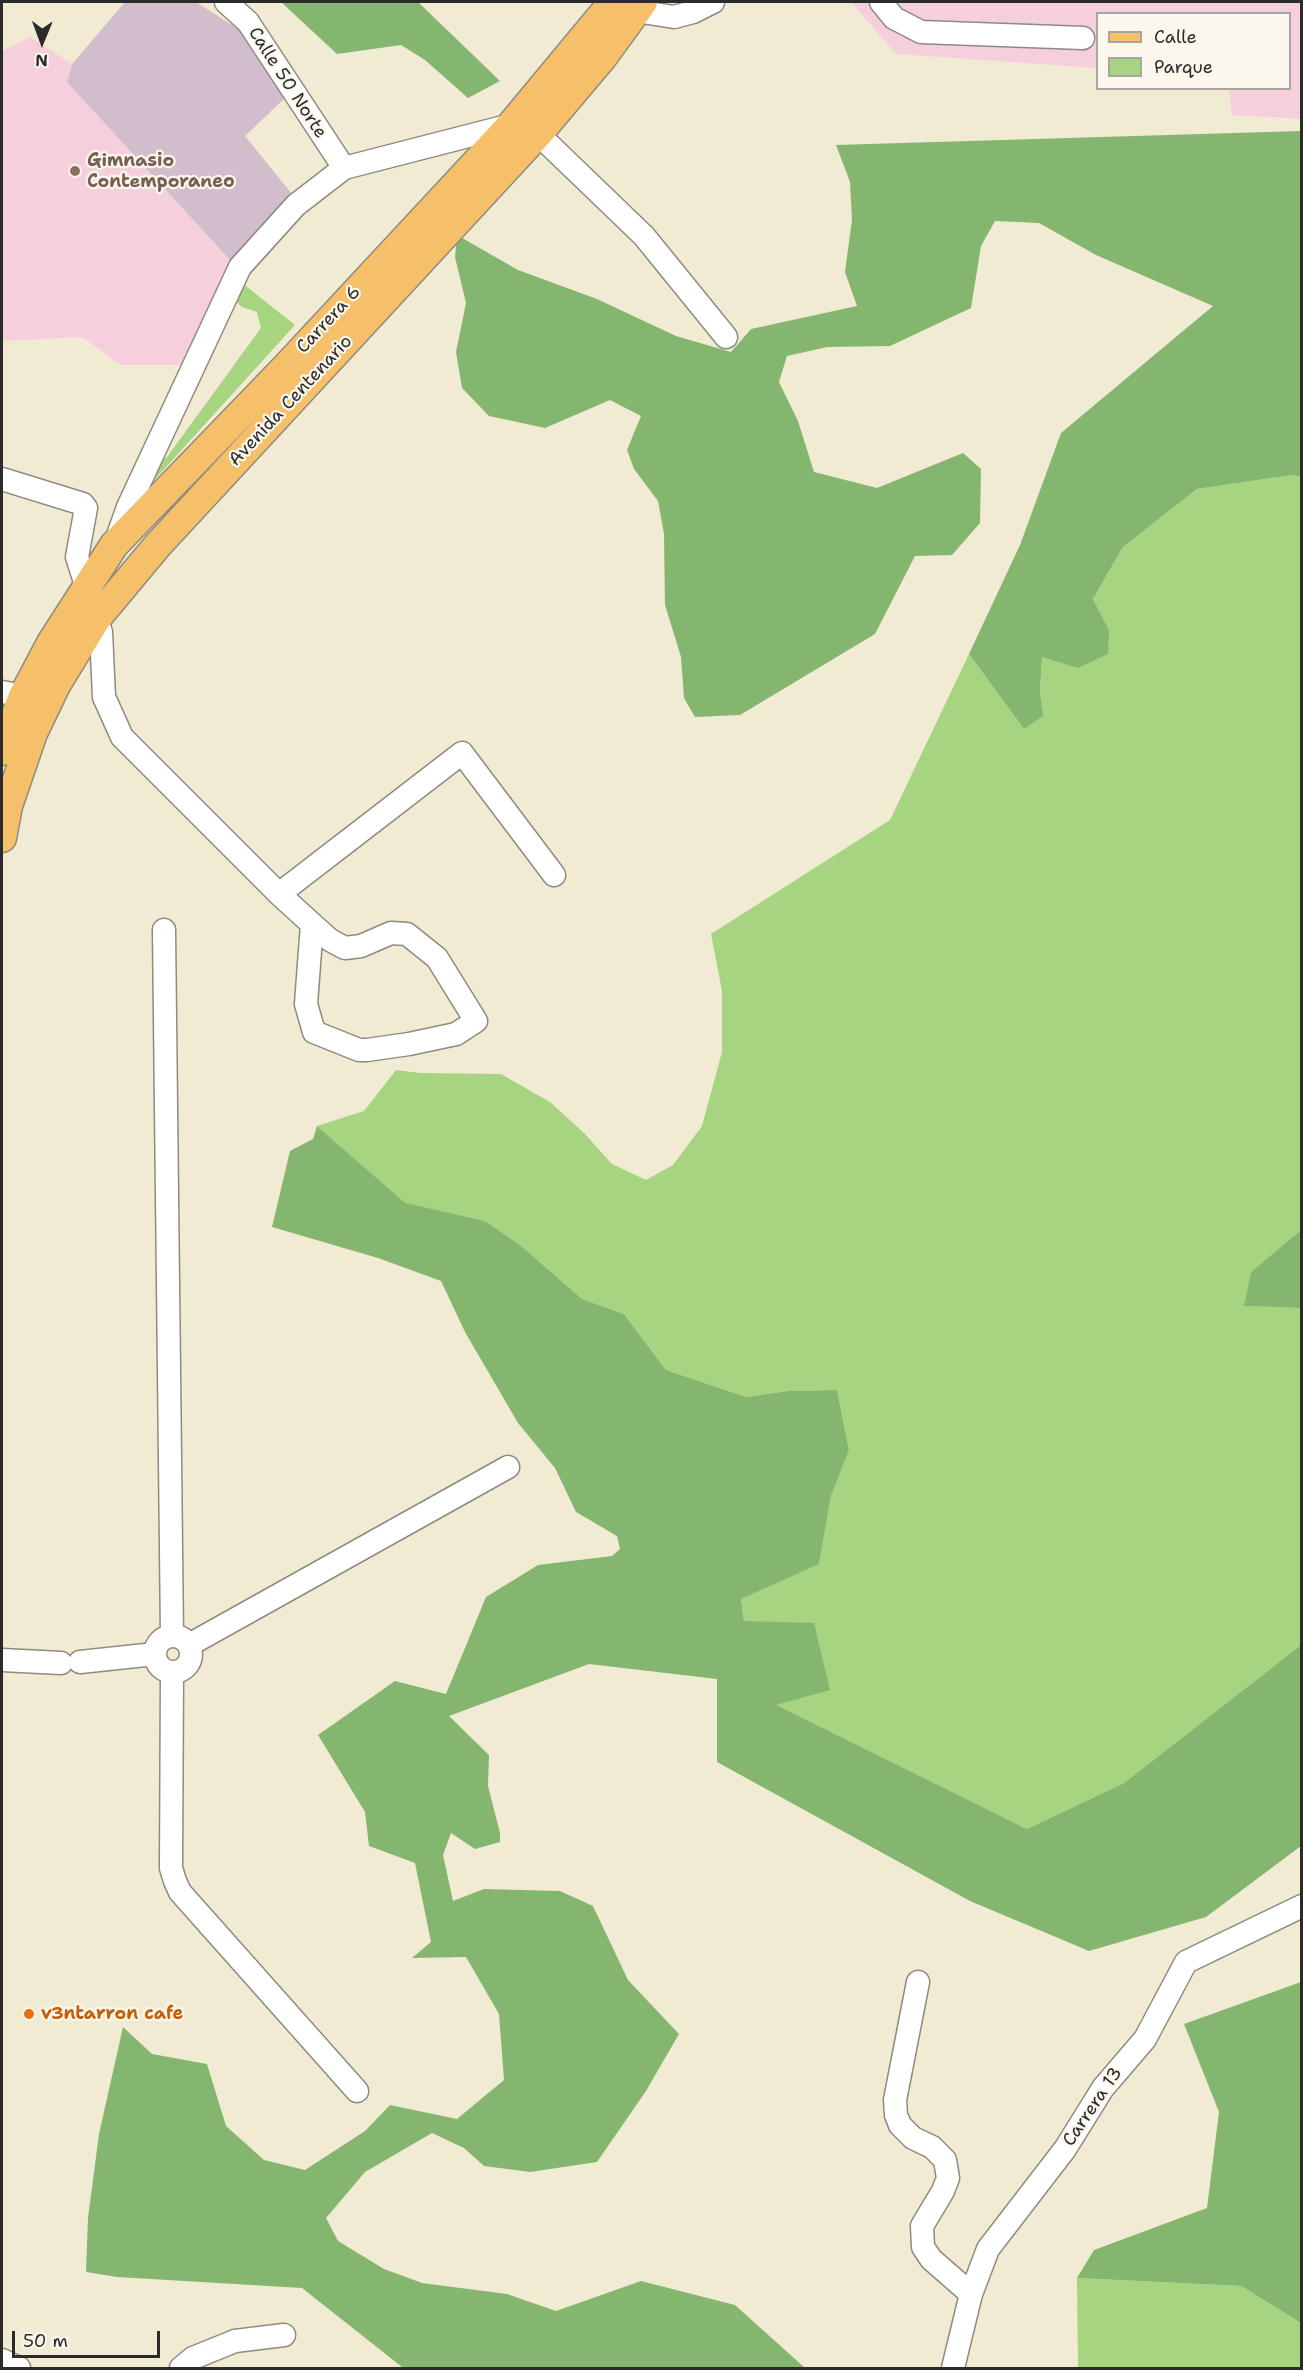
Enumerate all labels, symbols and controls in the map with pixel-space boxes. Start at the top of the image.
north arrow [12,12,72,72]
legend [1096,12,1291,90]
street label: Calle 50 Norte [243,23,331,143]
text: Calle [1154,25,1197,49]
text: N [35,50,48,71]
text: Parque [1154,55,1213,79]
place label: Gimnasio Contemporaneo [87,150,235,192]
marker: Gimnasio Contemporaneo [68,164,82,178]
street label: Carrera 6 [292,282,366,358]
street label: Avenida Centenario [225,331,357,471]
place label: v3ntarron cafe [41,2003,183,2025]
marker: v3ntarron cafe [22,2007,36,2021]
street label: Carrera 13 [1059,2063,1127,2151]
scale bar [15,2319,164,2357]
text: 50 m [23,2329,68,2353]

